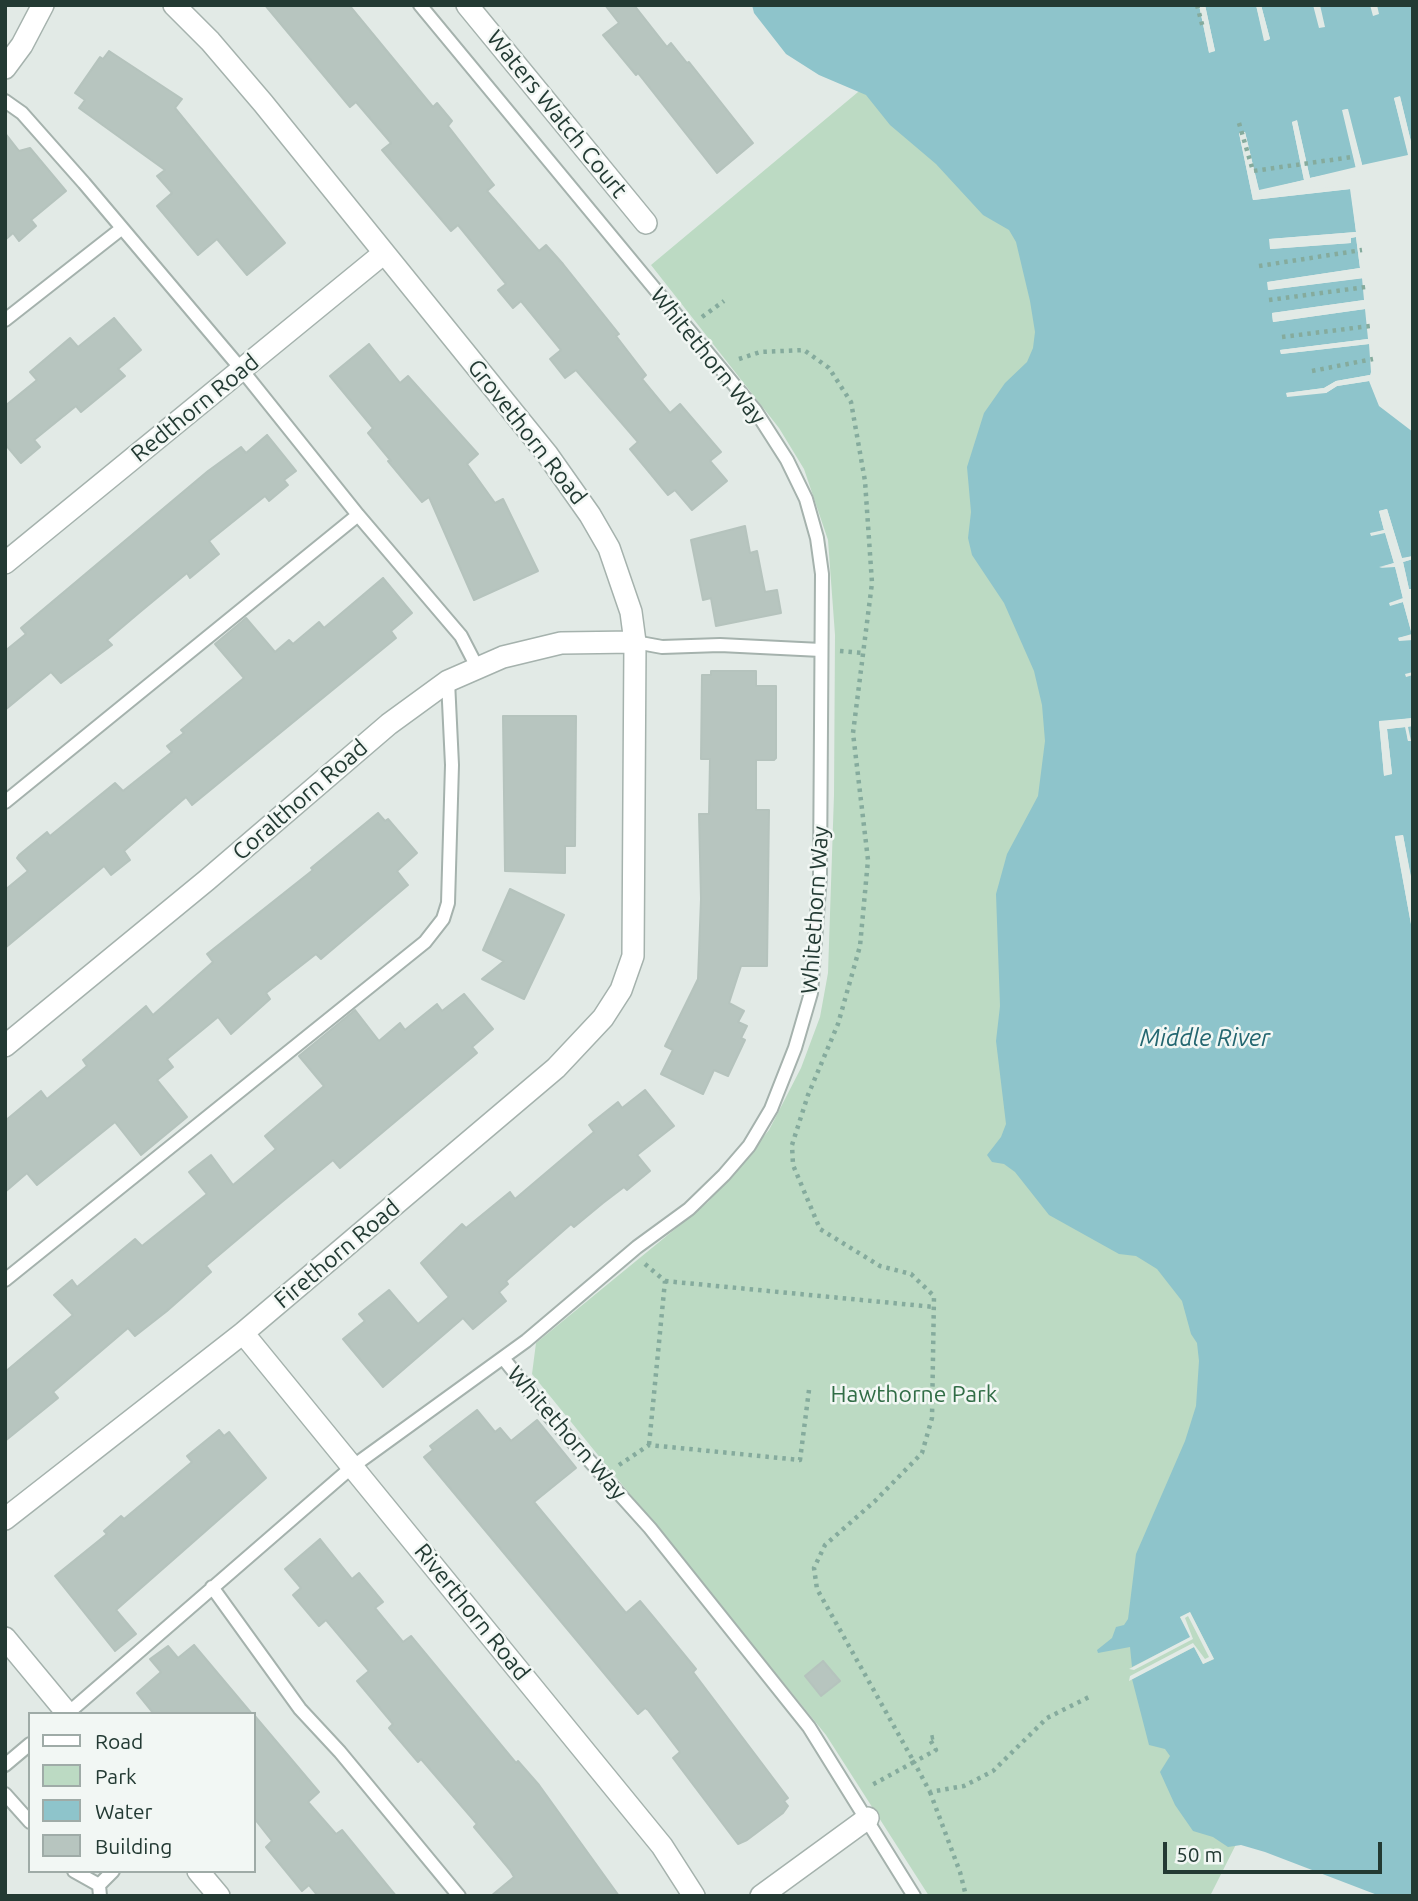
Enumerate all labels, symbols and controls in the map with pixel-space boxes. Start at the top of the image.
street label: Waters Watch Court [481,25,633,203]
street label: Whitethorn Way [644,282,772,430]
street label: Redthorn Road [126,348,264,468]
street label: Grovethorn Road [462,354,592,510]
street label: Coralthorn Road [227,734,373,866]
street label: Whitethorn Way [795,825,835,995]
water label: Middle River [1140,1024,1270,1052]
street label: Firethorn Road [269,1194,405,1314]
street label: Whitethorn Way [501,1361,633,1505]
park label: Hawthorne Park [831,1380,997,1408]
street label: Riverthorn Road [408,1538,536,1686]
legend [28,1712,256,1873]
text: Road [95,1729,143,1753]
text: Park [95,1764,137,1788]
text: Water [95,1799,153,1823]
scale bar [1166,1828,1385,1872]
text: Building [95,1834,172,1858]
text: 50 m [1176,1842,1223,1866]

